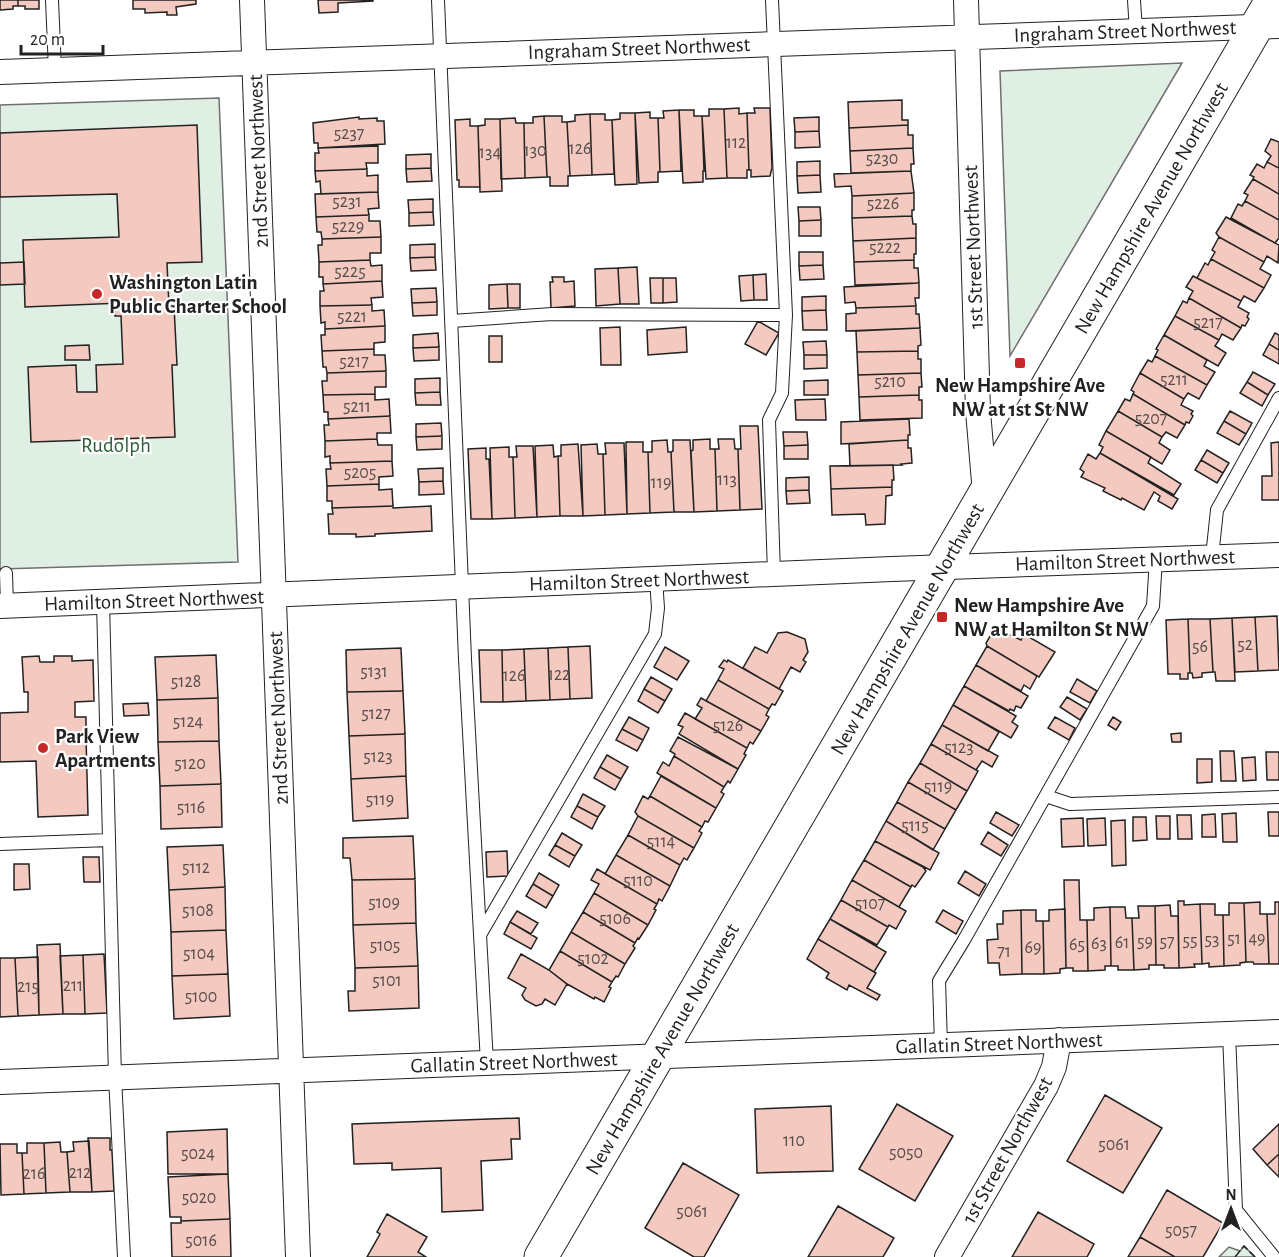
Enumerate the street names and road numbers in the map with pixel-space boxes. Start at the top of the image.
street label: Ingraham Street Northwest [1014,17,1237,46]
street label: Ingraham Street Northwest [528,34,751,63]
street label: 2nd Street Northwest [245,74,272,248]
street label: New Hampshire Avenue Northwest [1071,79,1232,338]
street label: 1st Street Northwest [960,164,987,329]
street label: New Hampshire Avenue Northwest [827,500,988,759]
street label: Hamilton Street Northwest [1015,546,1236,575]
street label: Hamilton Street Northwest [529,566,750,595]
street label: Hamilton Street Northwest [44,586,265,615]
street label: 2nd Street Northwest [265,631,292,805]
street label: New Hampshire Avenue Northwest [582,920,743,1179]
street label: Gallatin Street Northwest [895,1029,1103,1058]
street label: Gallatin Street Northwest [410,1048,618,1077]
street label: 1st Street Northwest [958,1073,1057,1227]

